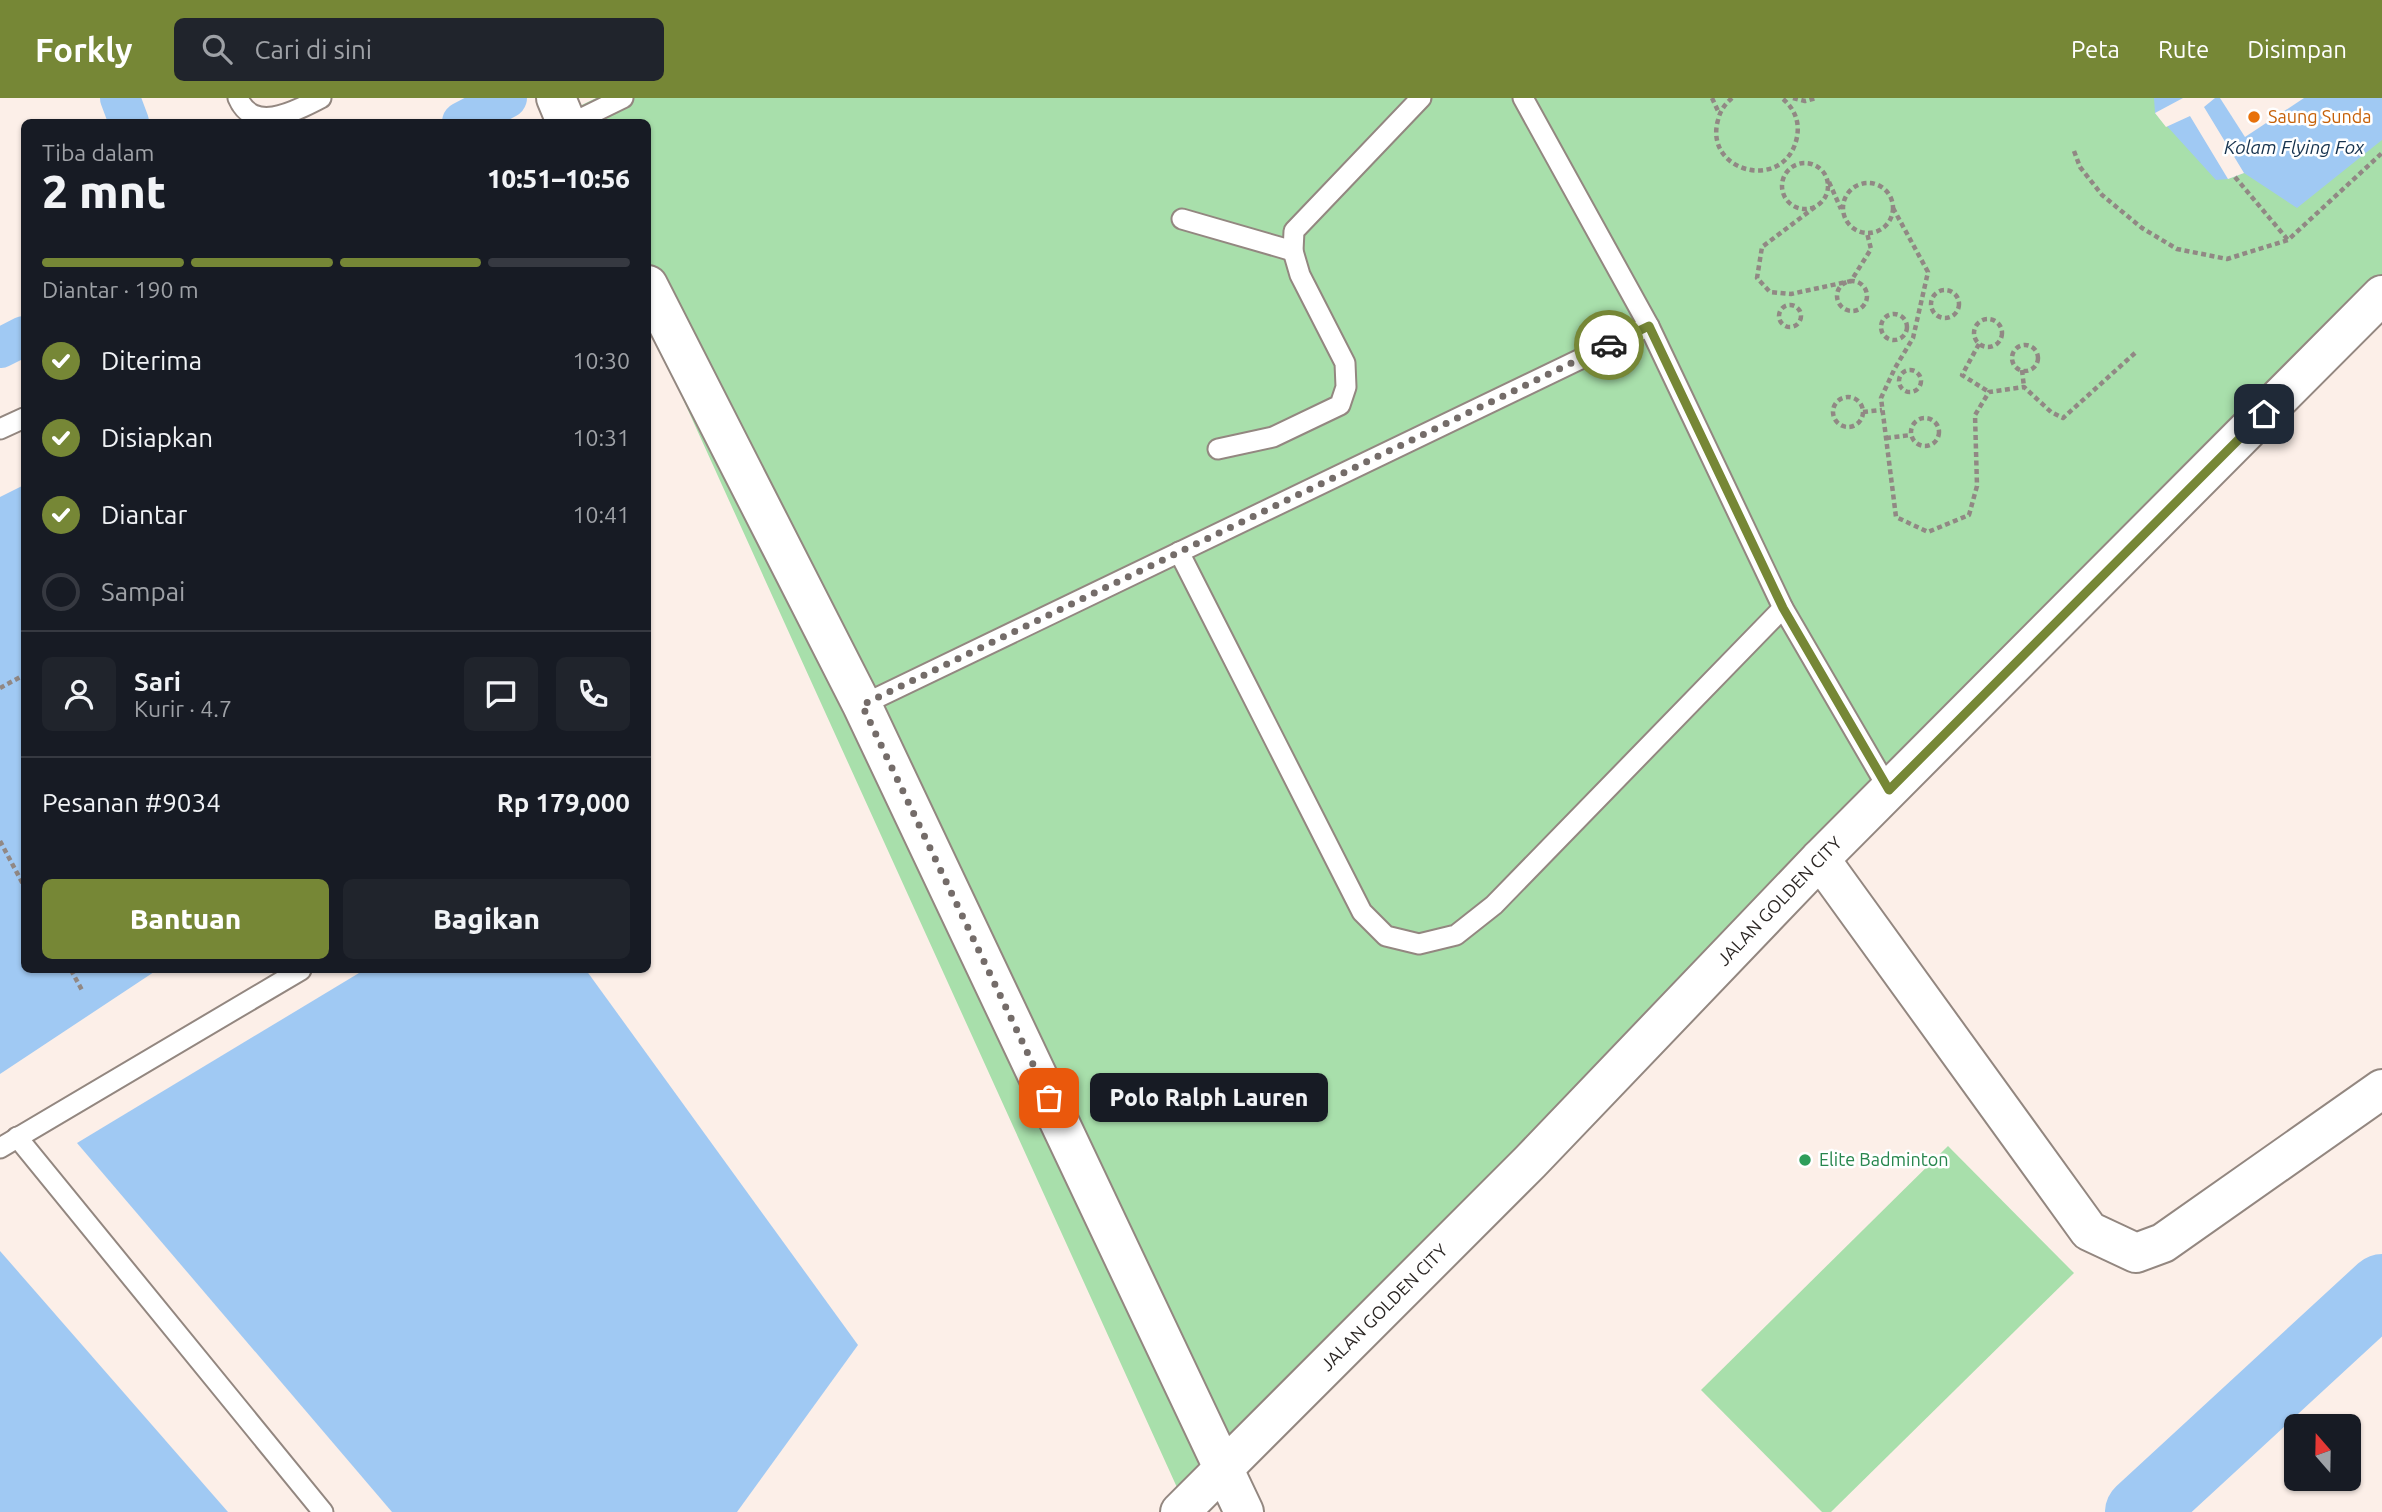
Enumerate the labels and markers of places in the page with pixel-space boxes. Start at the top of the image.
place label: Saung Sunda [2268,106,2372,126]
marker: Saung Sunda [2246,109,2262,125]
pin [2234,384,2294,444]
pin [1019,1068,1079,1128]
callout: Polo Ralph Lauren [1091,1074,1329,1122]
place label: Elite Badminton [1819,1149,1949,1169]
marker: Elite Badminton [1797,1152,1813,1168]

